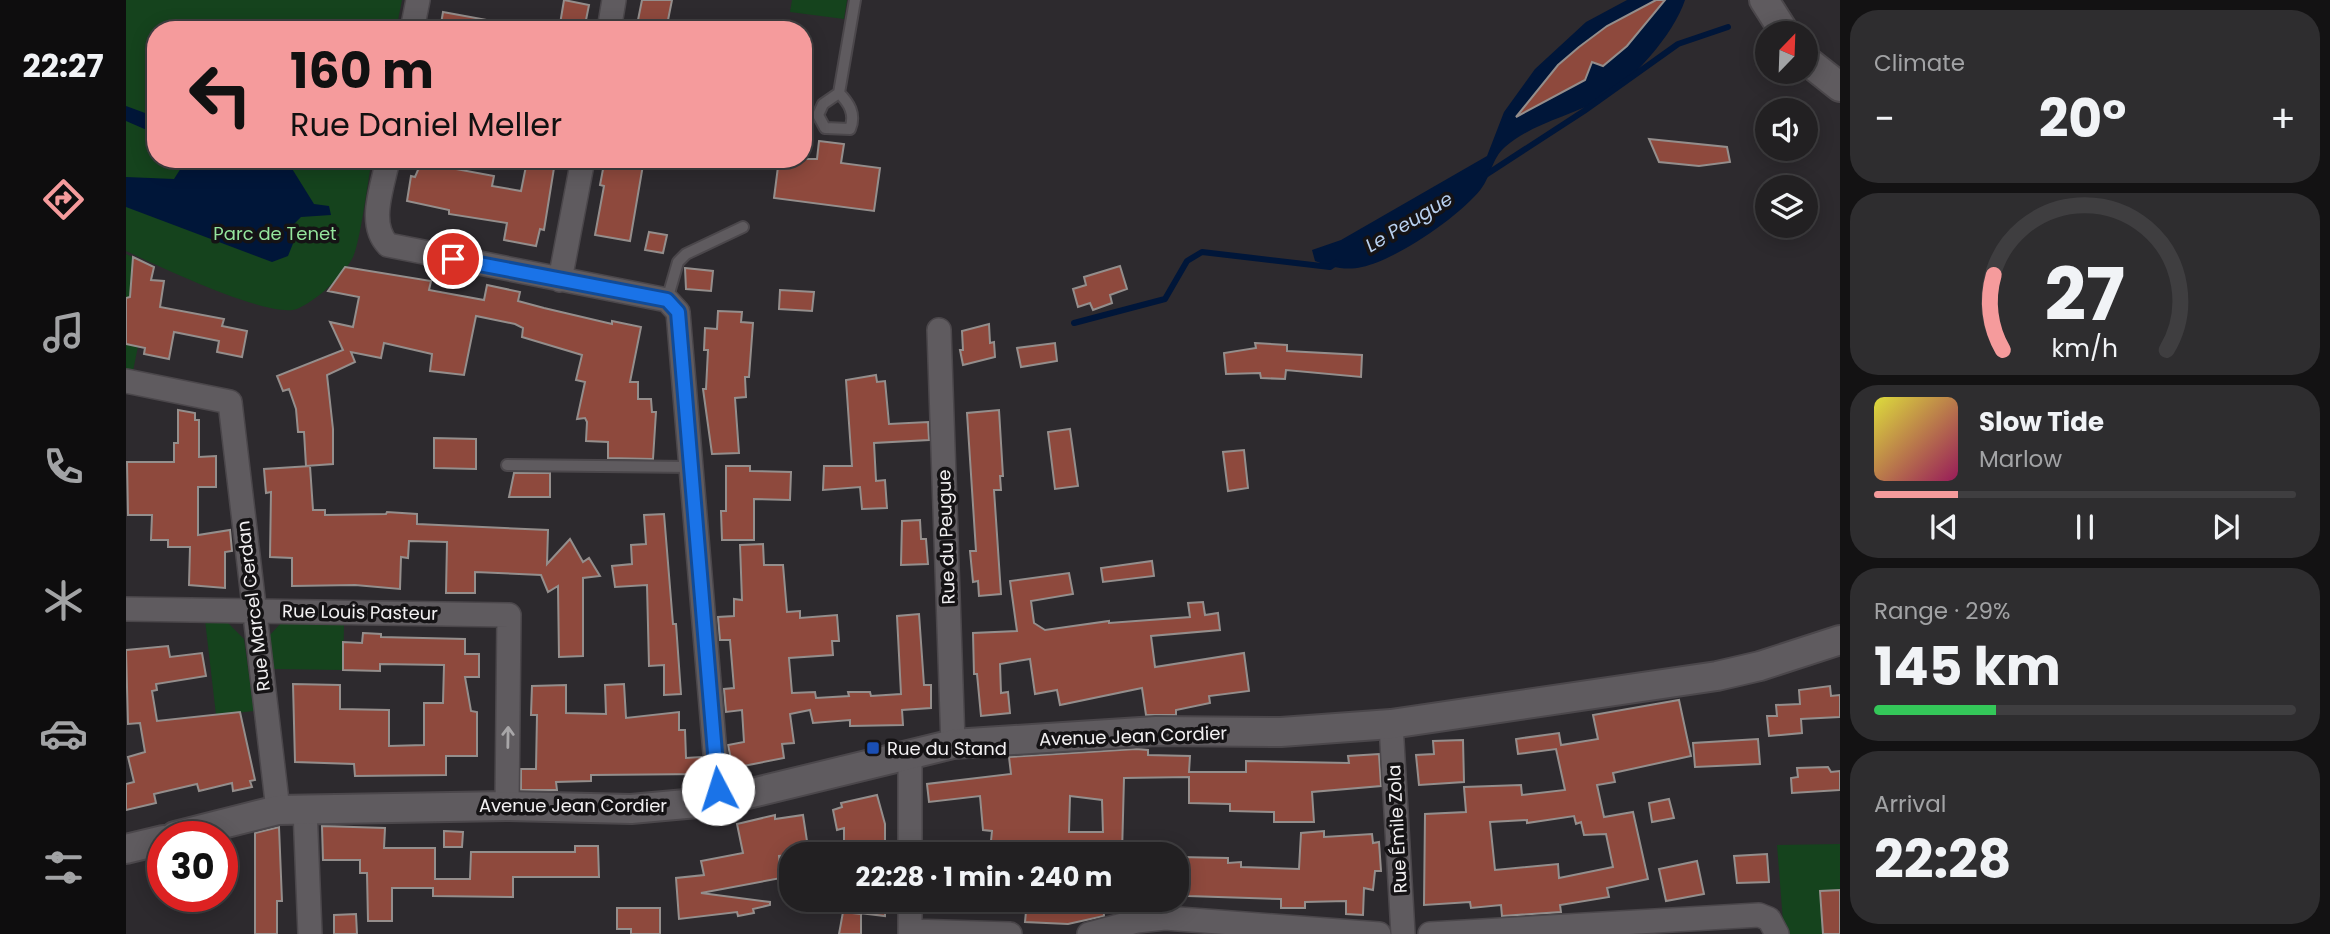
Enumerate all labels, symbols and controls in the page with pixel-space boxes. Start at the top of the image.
north arrow [1755,21,1818,84]
map controls [1755,21,1818,238]
text: 160 m [290,37,434,105]
text: 22:27 [22,43,104,88]
text: Climate [1874,47,1965,79]
icon: left [175,49,266,140]
text: 20° [2039,82,2126,155]
text: − [1874,92,1895,145]
text: + [2270,92,2296,145]
button: sound [1755,98,1818,161]
text: Rue Daniel Meller [290,102,562,147]
icon: directions [39,175,88,224]
button: layers [1755,175,1818,238]
water label: Le Peugue [1360,185,1458,259]
park label: Parc de Tenet [213,221,337,246]
pin [423,229,483,289]
icon: arrive [434,240,472,278]
text: 27 [2045,244,2125,345]
icon: music [39,308,88,357]
text: km/h [2052,331,2118,366]
text: Slow Tide [1979,404,2104,440]
icon: phone [39,442,88,491]
text: Marlow [1979,443,2062,475]
street label: Rue du Peugue [931,469,961,605]
icon: previous [1925,508,1963,546]
icon: pause [2066,508,2104,546]
icon: next [2207,508,2245,546]
street label: Rue Marcel Cerdan [230,519,276,693]
icon: climate [39,576,88,625]
text: Range · 29% [1874,595,2010,627]
street label: Rue Louis Pasteur [282,598,438,626]
text: 145 km [1874,630,2061,703]
icon: car [39,709,88,758]
street label: Avenue Jean Cordier [1039,720,1228,752]
one-way arrow [501,726,515,749]
place label: Rue du Stand [887,736,1007,761]
marker: Rue du Stand [865,740,881,756]
position arrow [681,752,755,826]
street label: Rue Émile Zola [1381,764,1413,894]
text: Arrival [1874,788,1946,820]
street label: Avenue Jean Cordier [479,793,667,818]
speed limit sign: 30 [147,821,238,912]
text: 22:28 [1874,823,2012,896]
icon: filters [39,843,88,892]
text: 22:28 · 1 min · 240 m [856,859,1112,895]

